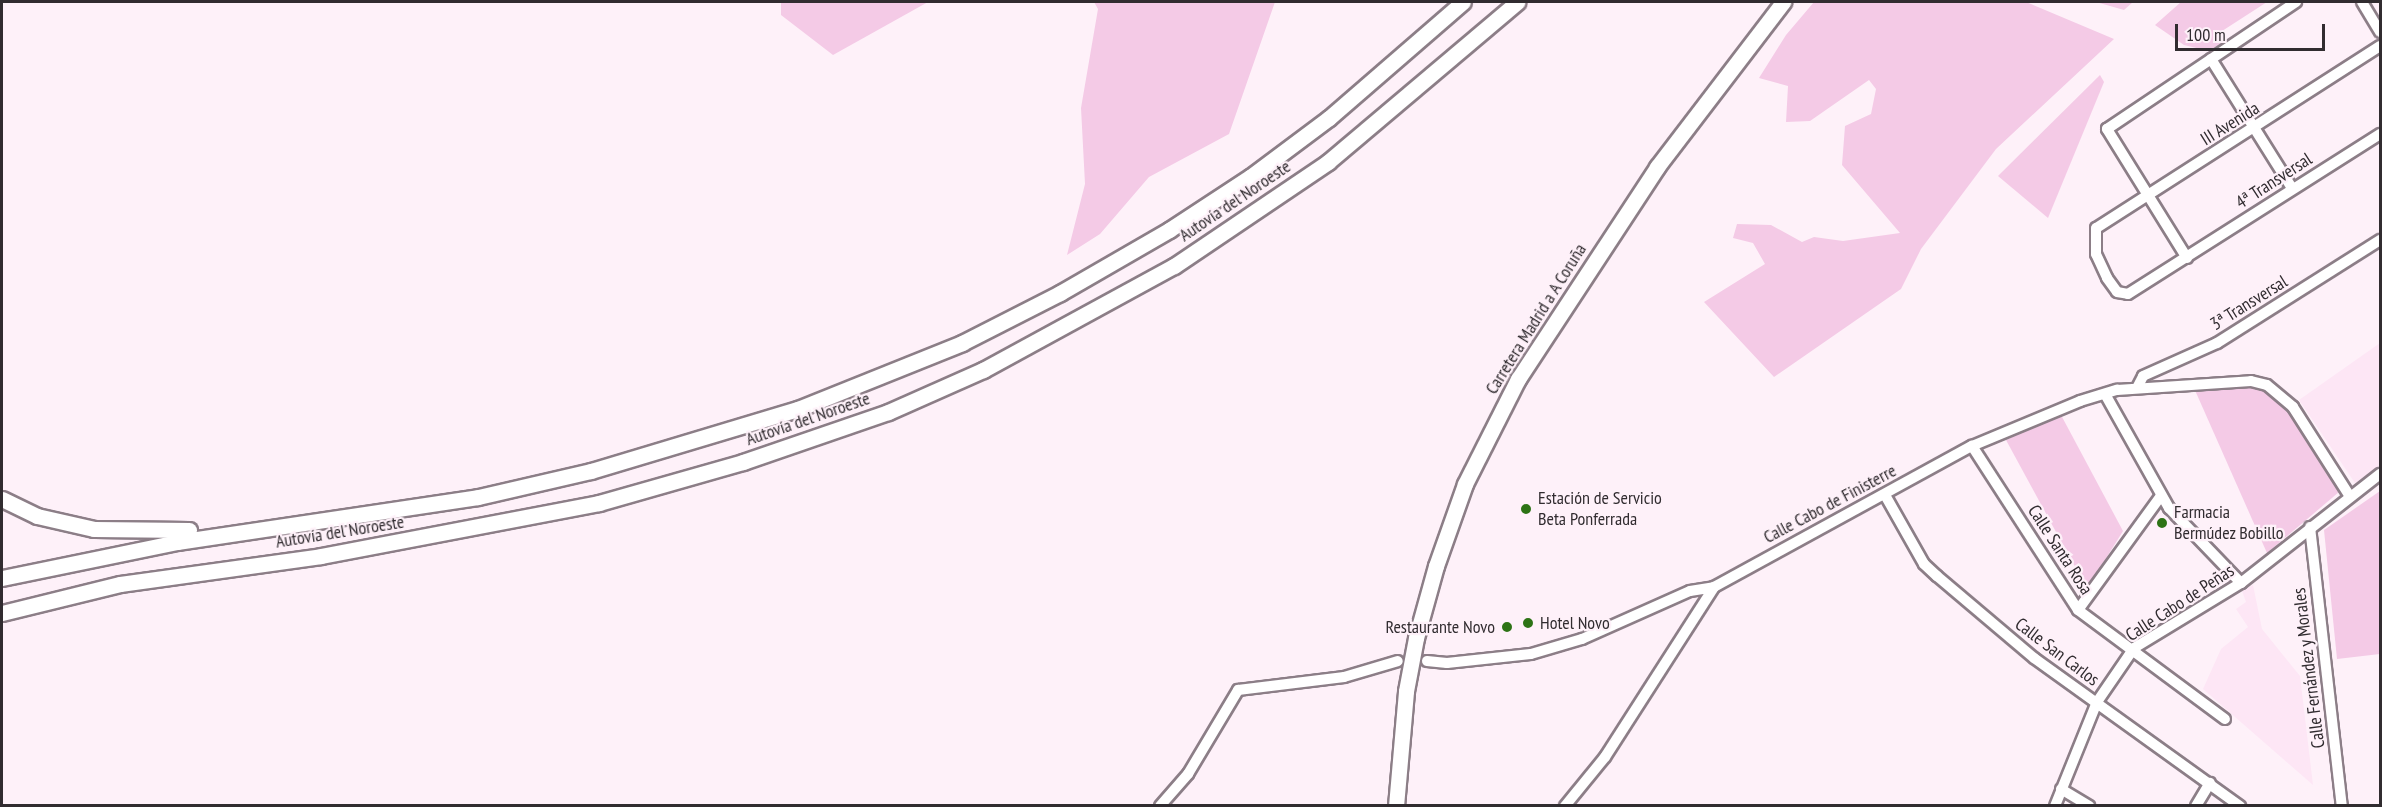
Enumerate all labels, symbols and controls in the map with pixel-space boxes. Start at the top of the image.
scale bar [2178,12,2328,50]
text: 100 m [2186,23,2226,46]
street label: III Avenida [2196,97,2264,151]
street label: 4ª Transversal [2232,148,2316,214]
street label: Autovía del Noroeste [1175,156,1295,246]
street label: Carretera Madrid a A Coruña [1481,239,1591,399]
street label: 3ª Transversal [2206,271,2292,335]
street label: Autovía del Noroeste [743,388,873,450]
street label: Calle Cabo de Finisterre [1760,460,1900,548]
place label: Estación de Servicio Beta Ponferrada [1538,488,1662,530]
street label: Calle Santa Rosa [2023,501,2097,599]
marker: Estación de Servicio Beta Ponferrada [1519,502,1533,516]
place label: Farmacia Bermúdez Bobillo [2174,502,2284,544]
street label: Autovía del Noroeste [274,511,406,553]
marker: Farmacia Bermúdez Bobillo [2155,516,2169,530]
street label: Calle Cabo de Peñas [2122,560,2238,646]
street label: Calle Fernández y Morales [2288,586,2330,750]
place label: Hotel Novo [1540,612,1610,634]
street label: Calle San Carlos [2011,613,2103,691]
place label: Restaurante Novo [1385,616,1495,638]
marker: Hotel Novo [1521,616,1535,630]
marker: Restaurante Novo [1500,620,1514,634]

